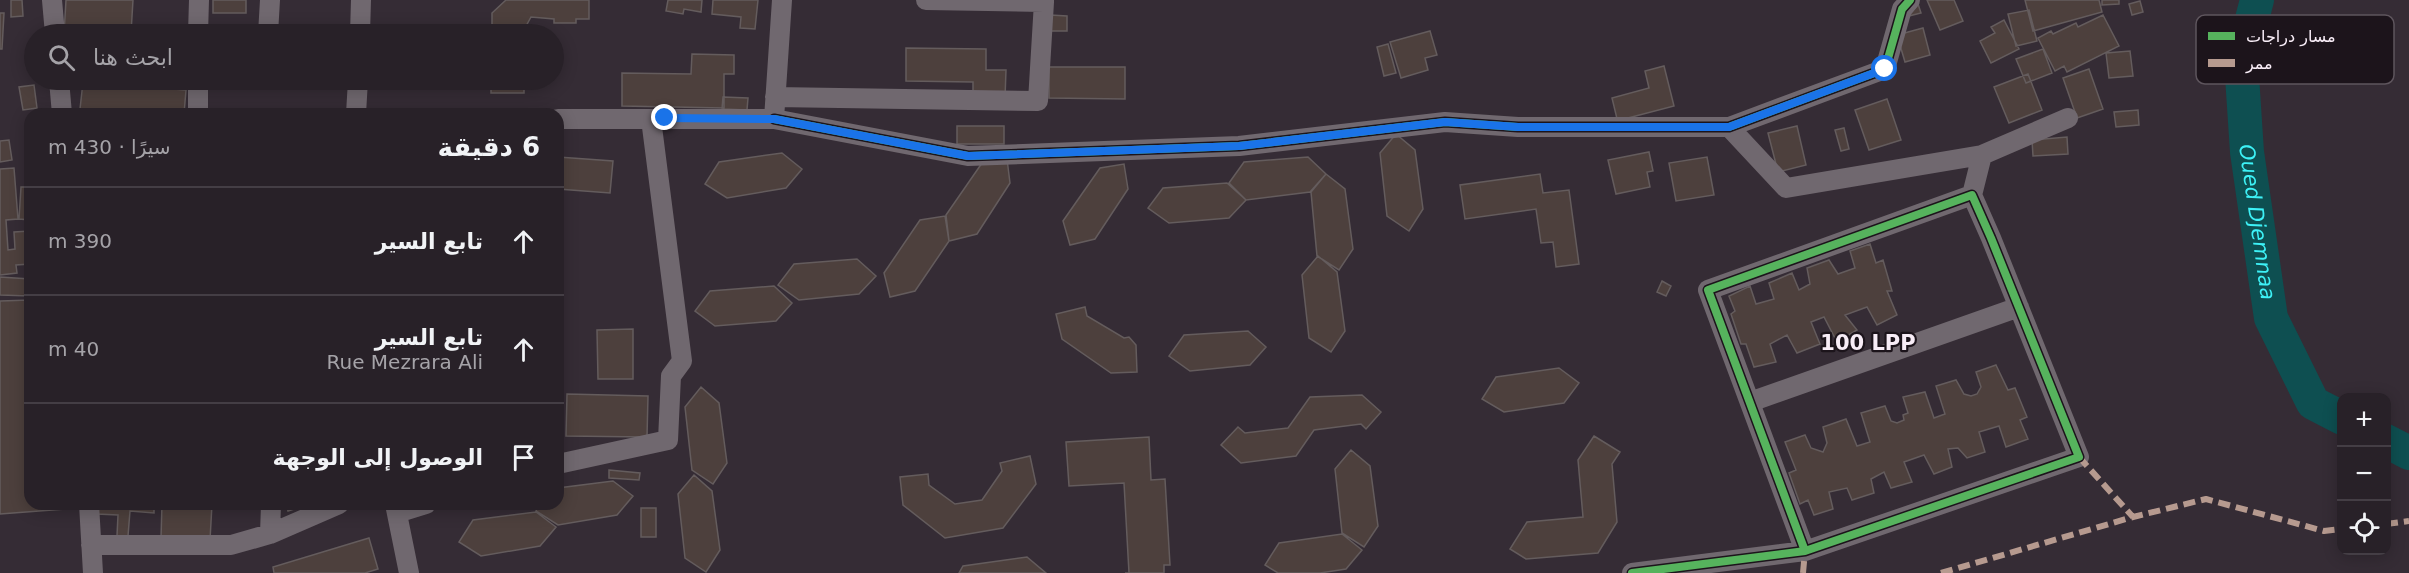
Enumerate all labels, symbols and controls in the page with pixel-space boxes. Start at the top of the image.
legend [2196,15,2394,84]
search box [24,24,564,90]
text: مسار دراجات [2246,27,2336,47]
icon: search [45,41,78,74]
text: ابحث هنا [93,45,173,70]
text: ممر [2245,54,2273,74]
route start [1871,55,1897,81]
route end [651,104,677,130]
text: 6 دقيقة [437,132,540,162]
text: سيرًا · 430 m [48,135,171,159]
water label: Oued Djemnaa [2234,142,2280,302]
icon: ahead [507,225,540,258]
text: 390 m [48,229,112,253]
text: تابع السير [375,229,483,254]
text: تابع السير [375,325,483,350]
district label: 100 LPP [1820,331,1916,355]
icon: ahead [507,333,540,366]
text: 40 m [48,337,99,361]
text: Rue Mezrara Ali [326,350,483,374]
map controls [2337,393,2391,555]
button: + [2337,393,2391,447]
icon: arrive [507,441,540,474]
text: الوصول إلى الوجهة [273,445,483,470]
button: − [2337,447,2391,501]
button: locate [2337,501,2391,555]

